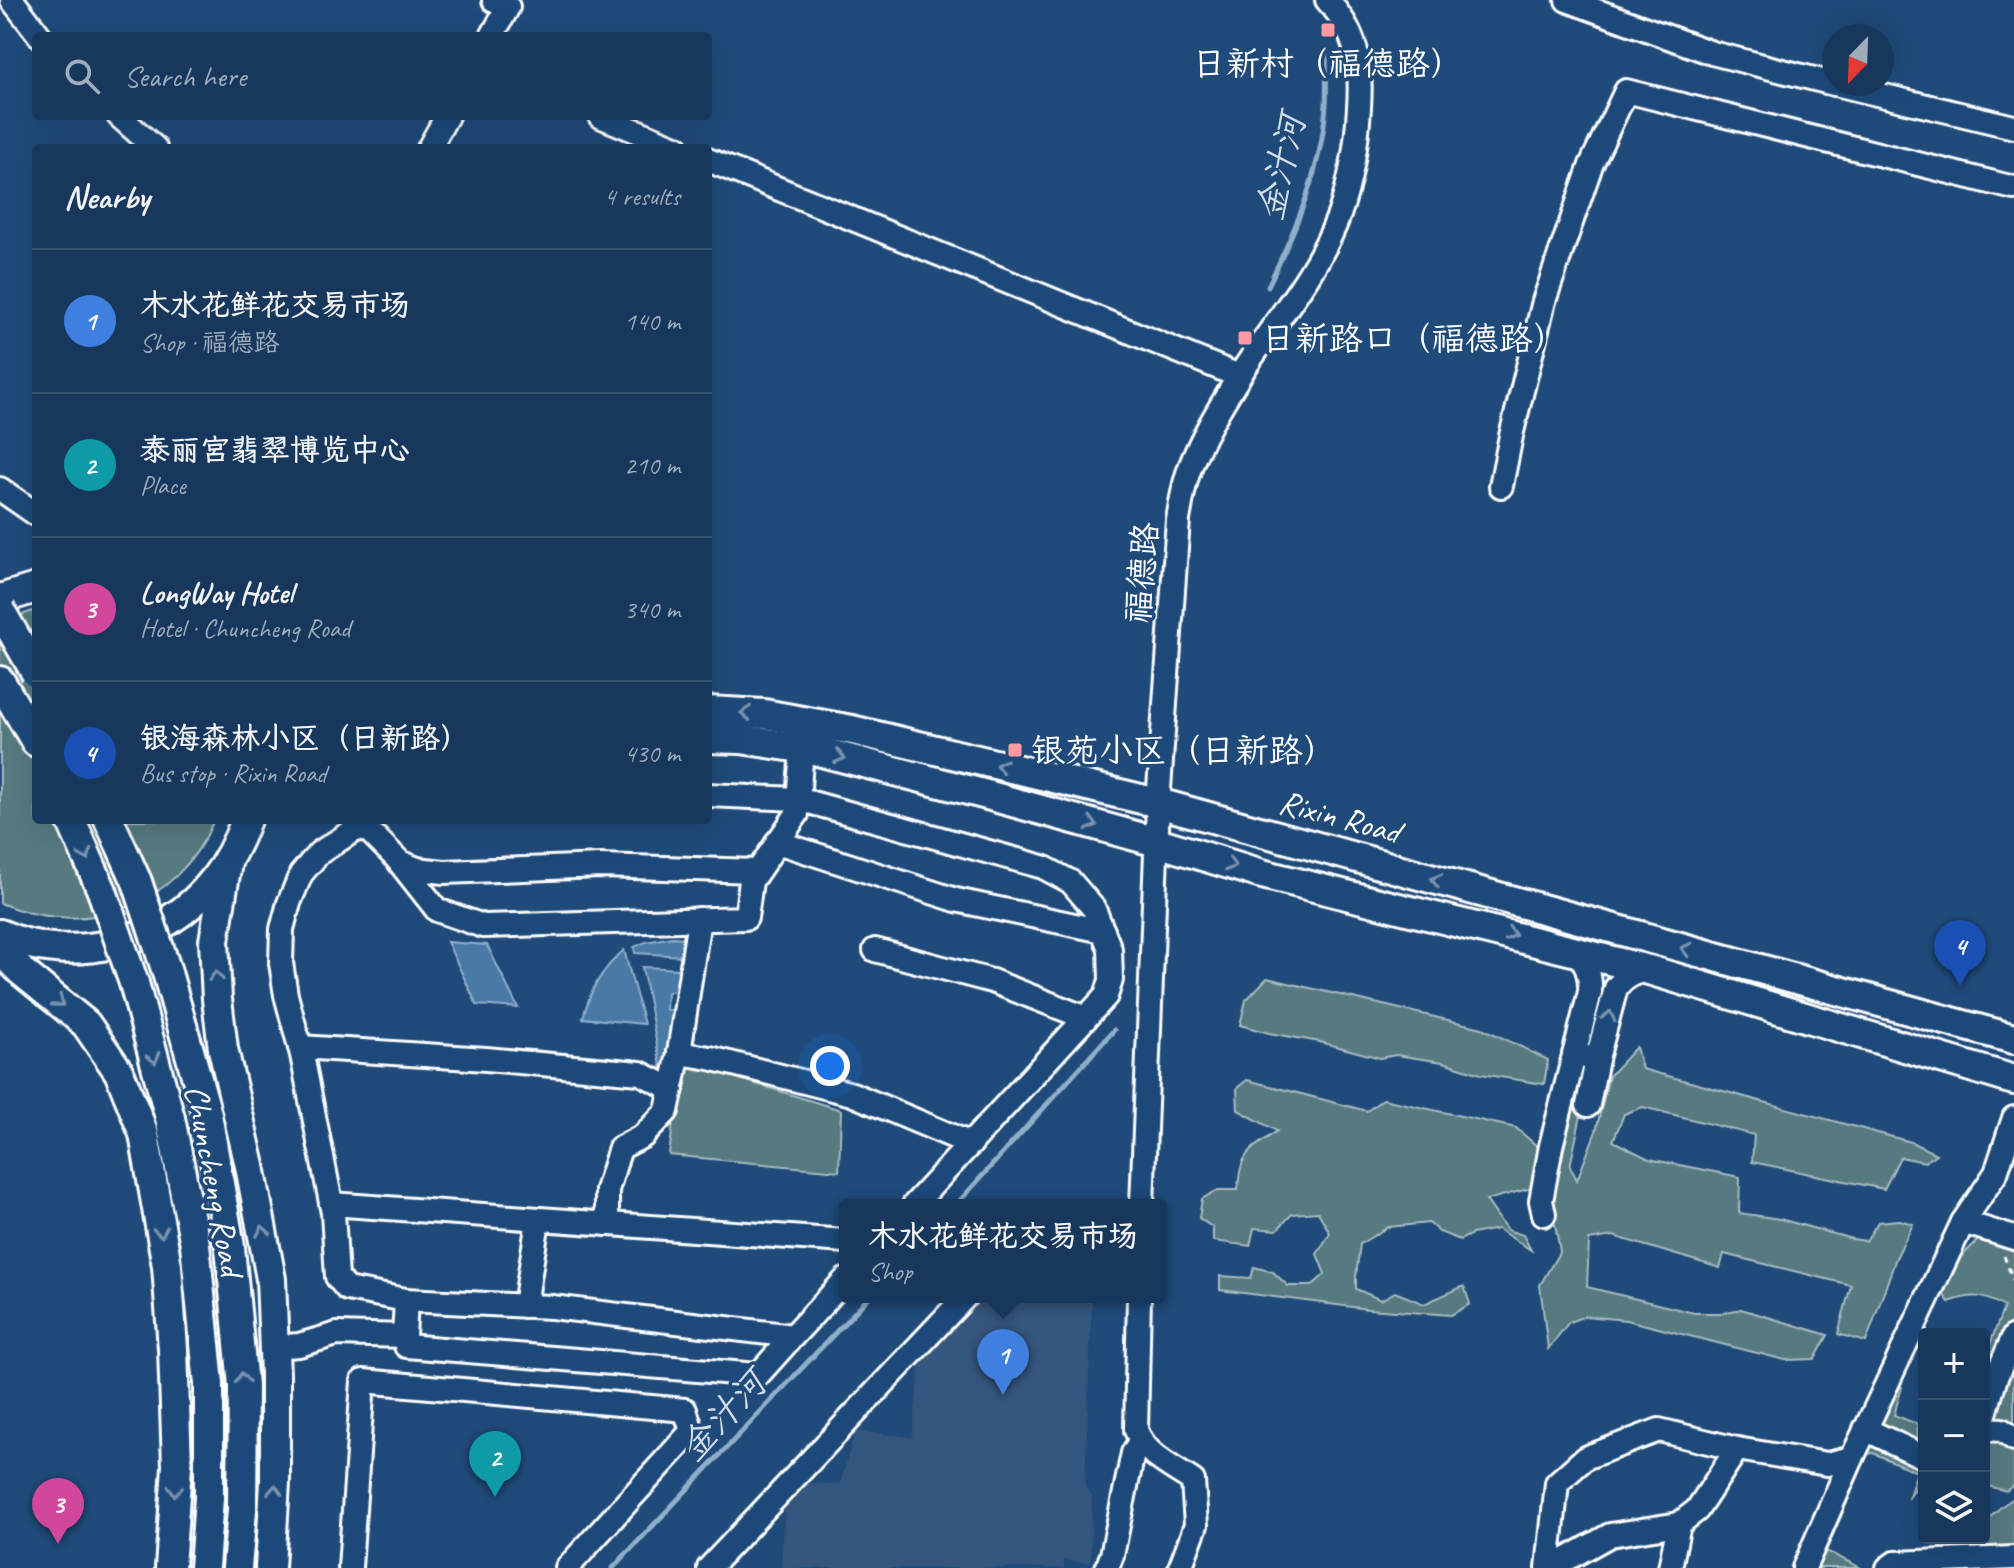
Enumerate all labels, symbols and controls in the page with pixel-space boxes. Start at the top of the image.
marker: 日新村（福德路） [1319,21,1337,39]
north arrow [1822,24,1894,96]
search box [32,32,712,120]
place label: 日新村（福德路） [1192,42,1464,85]
icon: search [60,54,104,98]
text: Search here [124,57,246,95]
water label: 金汁河 [1246,105,1317,225]
text: Nearby [64,175,150,218]
text: 4 results [604,180,680,213]
text: 木水花鲜花交易市场 [140,286,410,324]
text: 1 [84,305,96,338]
text: 140 m [624,305,680,338]
place label: 日新路口（福德路） [1261,317,1567,360]
text: Shop · 福德路 [140,326,280,359]
marker: 日新路口（福德路） [1236,329,1254,347]
text: 泰丽宫翡翠博览中心 [140,431,410,469]
text: 2 [84,449,96,482]
text: 210 m [624,449,680,482]
text: Place [140,469,186,502]
street label: 福德路 [1116,520,1167,626]
text: LongWay Hotel [140,574,293,612]
text: 3 [84,593,96,626]
text: 340 m [624,593,680,626]
text: Hotel · Chuncheng Road [140,612,350,645]
one-way arrow [739,705,752,722]
text: 银海森林小区（日新路） [140,719,470,757]
place label: 银苑小区（日新路） [1031,729,1337,772]
text: 4 [84,737,96,770]
text: 430 m [624,737,680,770]
marker: 银苑小区（日新路） [1006,741,1024,759]
one-way arrow [833,748,847,765]
text: Bus stop · Rixin Road [140,757,327,790]
one-way arrow [994,758,1008,775]
street label: Rixin Road [1275,780,1409,854]
one-way arrow [1084,815,1098,831]
one-way arrow [77,847,93,862]
one-way arrow [1224,856,1238,872]
one-way arrow [1429,873,1443,889]
pin: 4 [1934,920,1986,986]
one-way arrow [1503,925,1517,942]
one-way arrow [1680,942,1694,958]
one-way arrow [208,969,225,982]
one-way arrow [49,992,64,1006]
one-way arrow [1599,1009,1616,1023]
your location [810,1046,850,1086]
one-way arrow [145,1051,162,1065]
street label: Chuncheng Road [175,1081,255,1283]
popup [839,1199,1167,1303]
text: 木水花鲜花交易市场 [868,1217,1138,1255]
one-way arrow [255,1224,272,1238]
one-way arrow [152,1225,169,1239]
text: Shop [868,1255,912,1288]
map controls [1918,1328,1990,1544]
button: + [1918,1328,1990,1400]
pin: 1 [977,1329,1029,1395]
water label: 金汁河 [669,1357,780,1471]
one-way arrow [234,1371,251,1384]
button: − [1918,1400,1990,1472]
pin: 2 [469,1431,521,1497]
button: layers [1918,1472,1990,1544]
pin: 3 [32,1478,84,1544]
one-way arrow [266,1483,283,1496]
one-way arrow [167,1485,184,1498]

